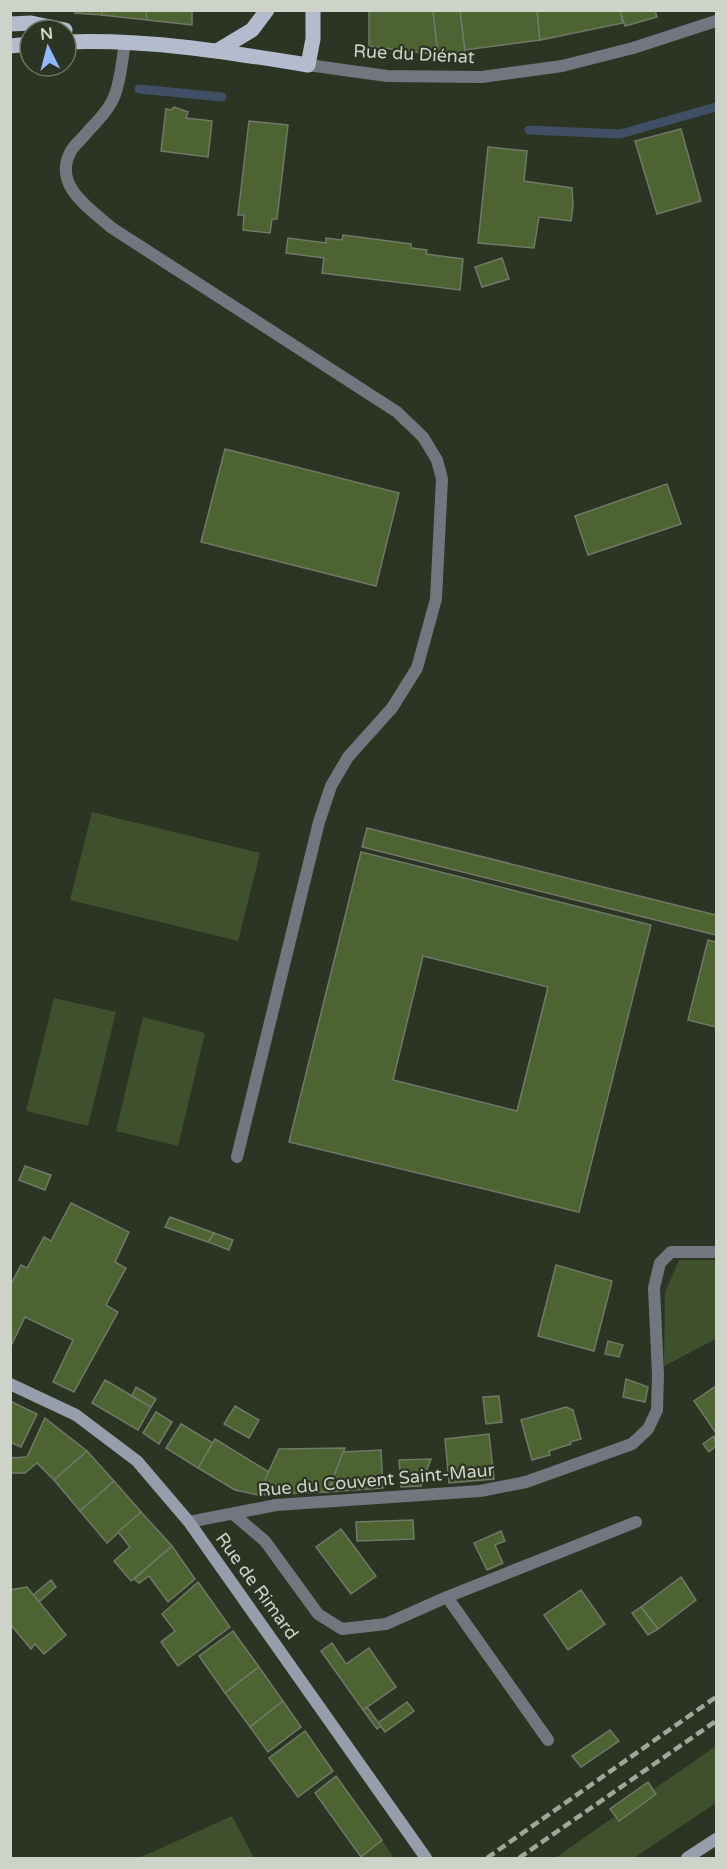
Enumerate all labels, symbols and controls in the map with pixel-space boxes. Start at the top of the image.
north arrow [18,18,78,78]
text: N [39,23,54,45]
street label: Rue du Diénat [353,40,475,68]
street label: Rue du Couvent Saint-Maur [257,1459,495,1501]
street label: Rue de Rimard [211,1528,303,1644]

